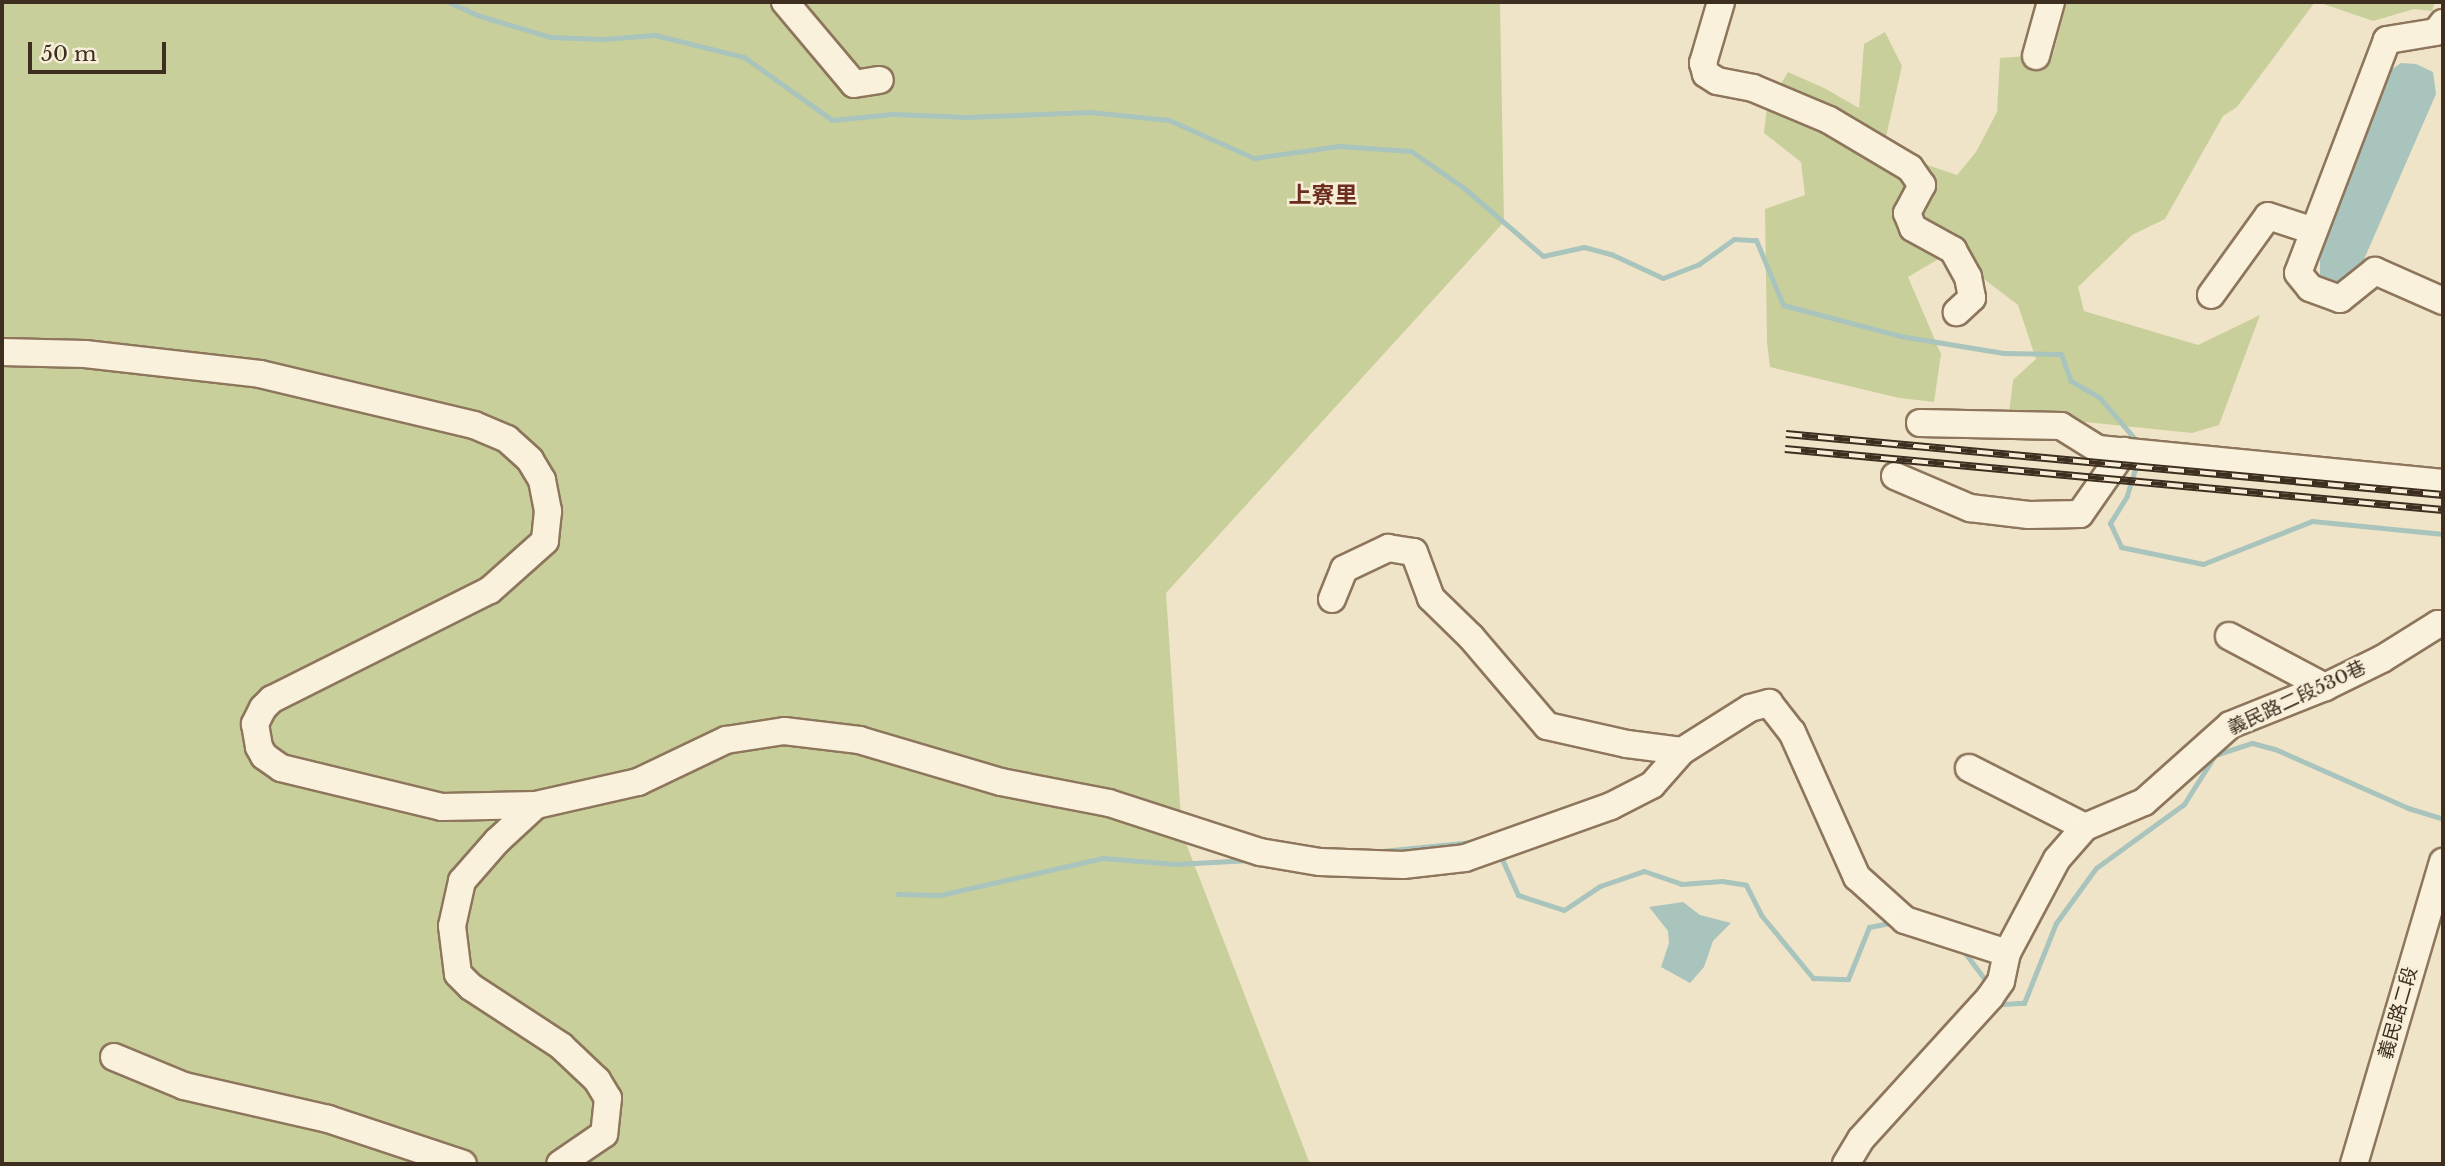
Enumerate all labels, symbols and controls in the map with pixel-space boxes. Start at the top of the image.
scale bar [32,28,170,72]
text: 50 m [41,41,96,67]
district label: 上寮里 [1289,181,1357,209]
street label: 義民路二段530巷 [2224,656,2370,740]
street label: 義民路二段 [2374,964,2422,1062]

